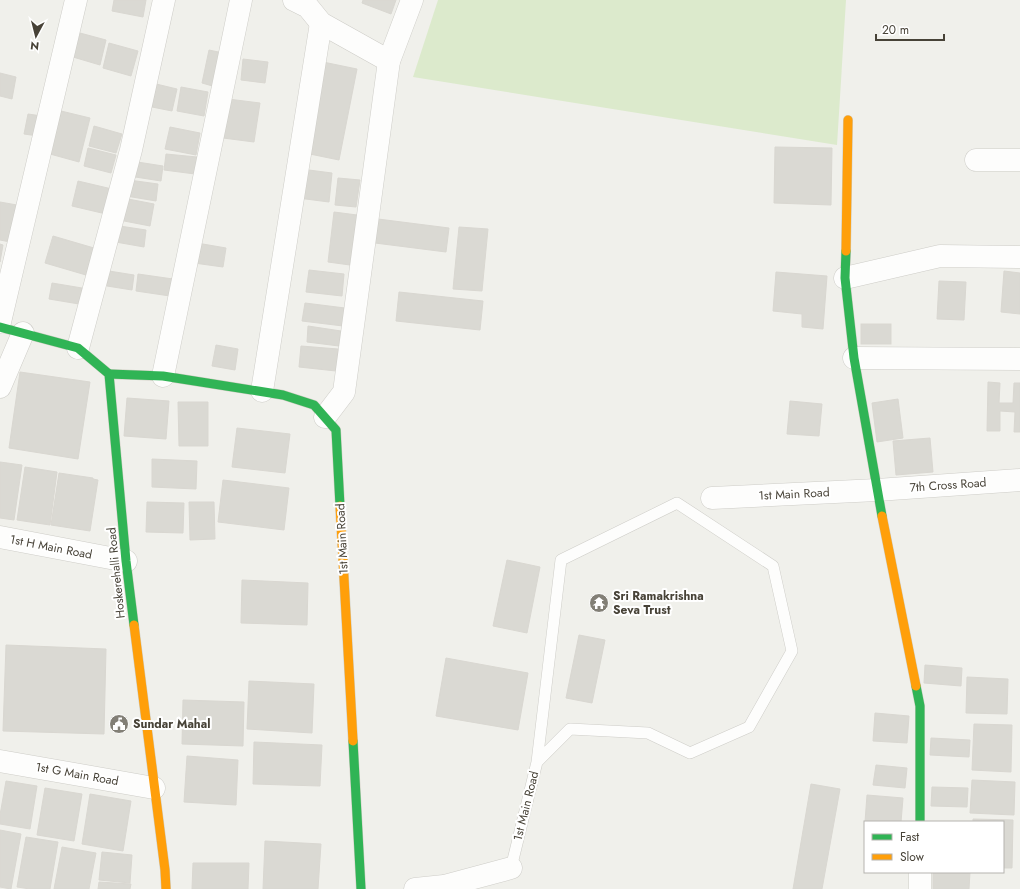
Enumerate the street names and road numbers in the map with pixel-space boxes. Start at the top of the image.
street label: 7th Cross Road [909,473,987,497]
street label: 1st Main Road [758,483,830,505]
street label: 1st Main Road [331,503,353,575]
street label: Hoskerehalli Road [102,527,130,619]
street label: 1st H Main Road [8,530,94,564]
street label: 1st G Main Road [34,758,120,790]
street label: 1st Main Road [509,769,543,843]

